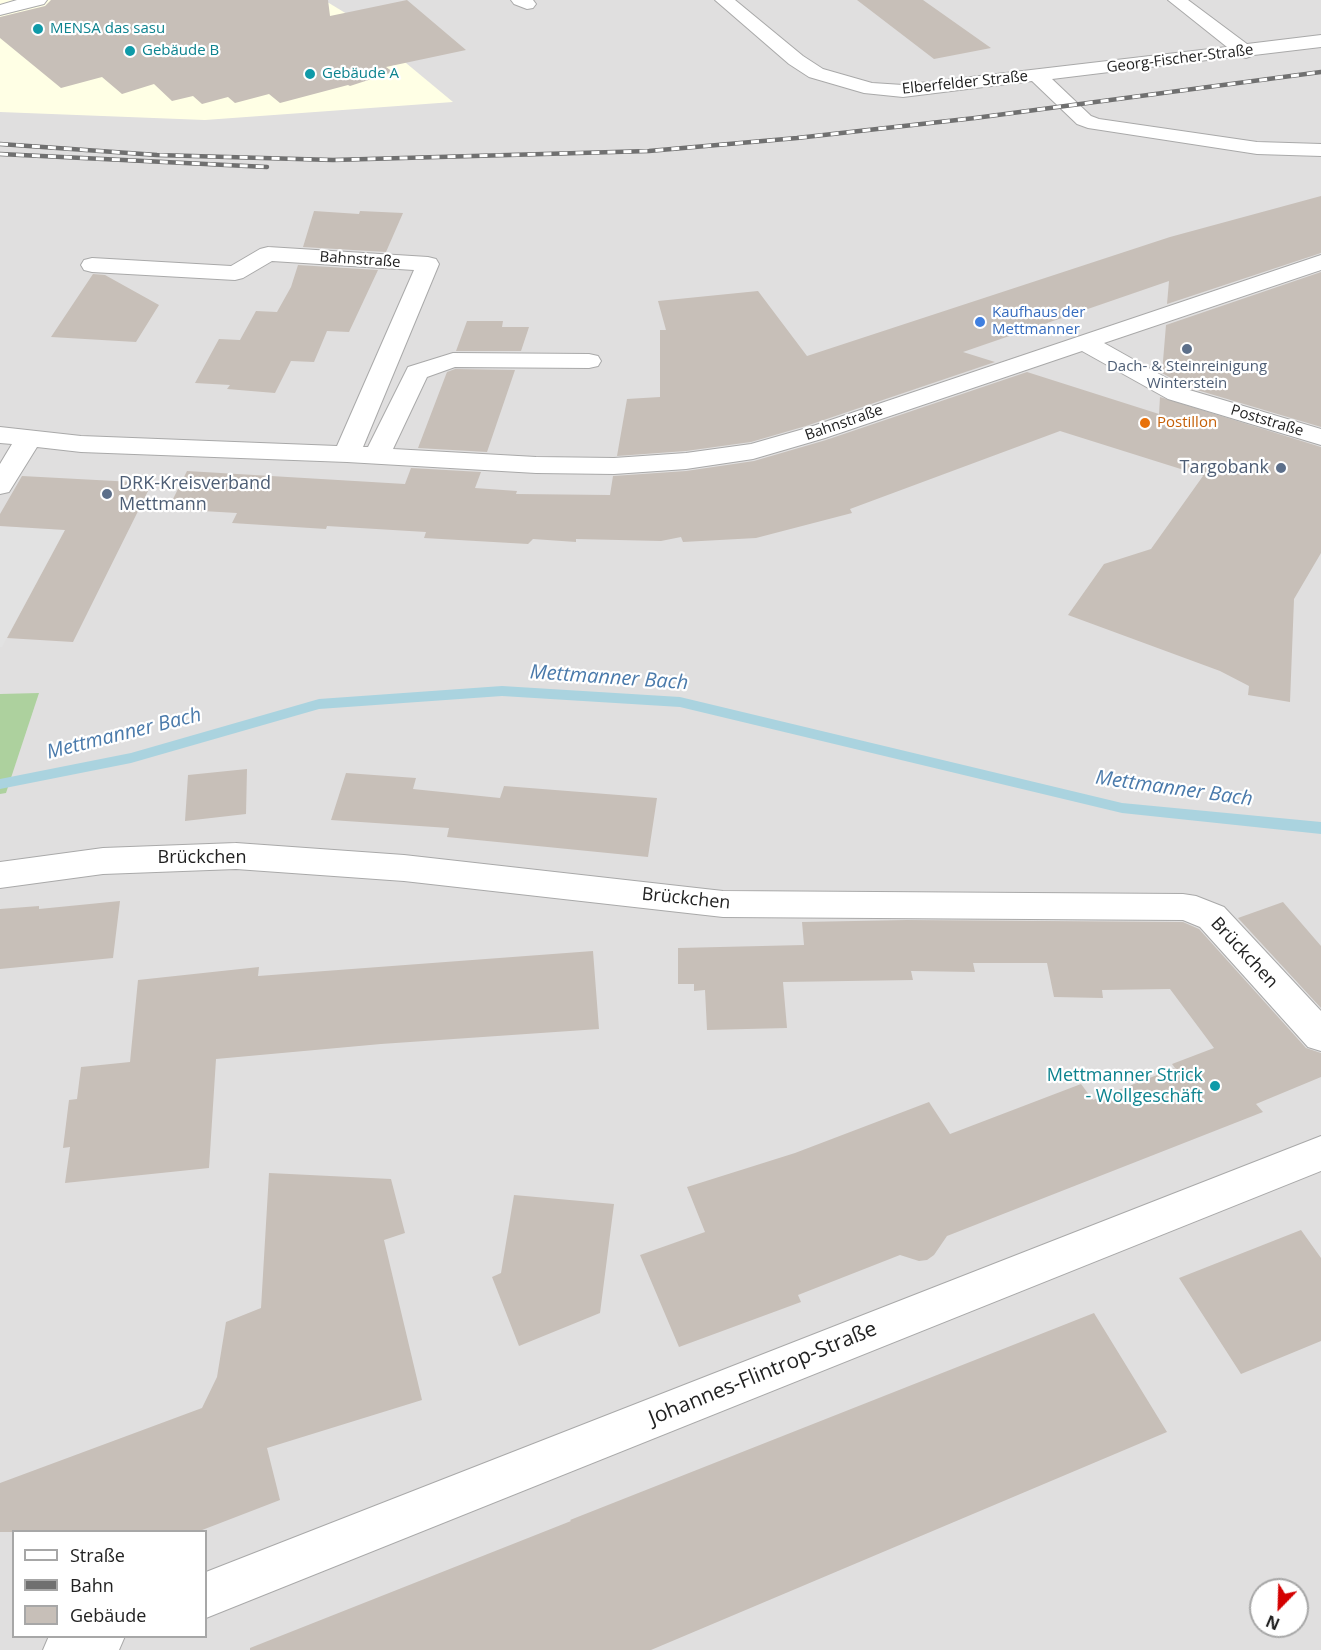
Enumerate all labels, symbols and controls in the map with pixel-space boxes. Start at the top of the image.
place label: MENSA das sasu [50,20,165,38]
marker: MENSA das sasu [31,22,45,36]
street label: Georg-Fischer-Straße [1106,41,1254,77]
place label: Gebäude B [142,42,219,60]
marker: Gebäude B [123,44,137,58]
place label: Gebäude A [322,65,399,83]
marker: Gebäude A [303,67,317,81]
street label: Elberfelder Straße [901,67,1029,99]
street label: Bahnstraße [319,248,401,272]
place label: Kaufhaus der Mettmanner [992,304,1085,339]
marker: Kaufhaus der Mettmanner [973,315,987,329]
marker: Dach- & Steinreinigung Winterstein [1180,342,1194,356]
place label: Dach- & Steinreinigung Winterstein [1107,358,1267,393]
street label: Bahnstraße [803,401,885,445]
street label: Poststraße [1228,401,1306,441]
place label: Postillon [1157,414,1217,432]
marker: Postillon [1138,416,1152,430]
place label: Targobank [1180,457,1269,479]
marker: Targobank [1274,461,1288,475]
place label: DRK-Kreisverband Mettmann [119,473,271,516]
marker: DRK-Kreisverband Mettmann [100,487,114,501]
water label: Mettmanner Bach [529,660,689,696]
water label: Mettmanner Bach [44,703,204,765]
water label: Mettmanner Bach [1094,766,1254,812]
street label: Brückchen [158,847,246,869]
street label: Brückchen [641,884,731,914]
street label: Brückchen [1206,913,1282,993]
place label: Mettmanner Strick - Wollgeschäft [1047,1065,1203,1108]
marker: Mettmanner Strick - Wollgeschäft [1208,1079,1222,1093]
street label: Johannes-Flintrop-Straße [645,1317,881,1431]
legend [12,1530,207,1638]
text: Straße [70,1543,125,1567]
text: Bahn [70,1573,114,1597]
north arrow [1249,1578,1309,1638]
text: Gebäude [70,1603,146,1627]
text: N [1262,1610,1283,1635]

